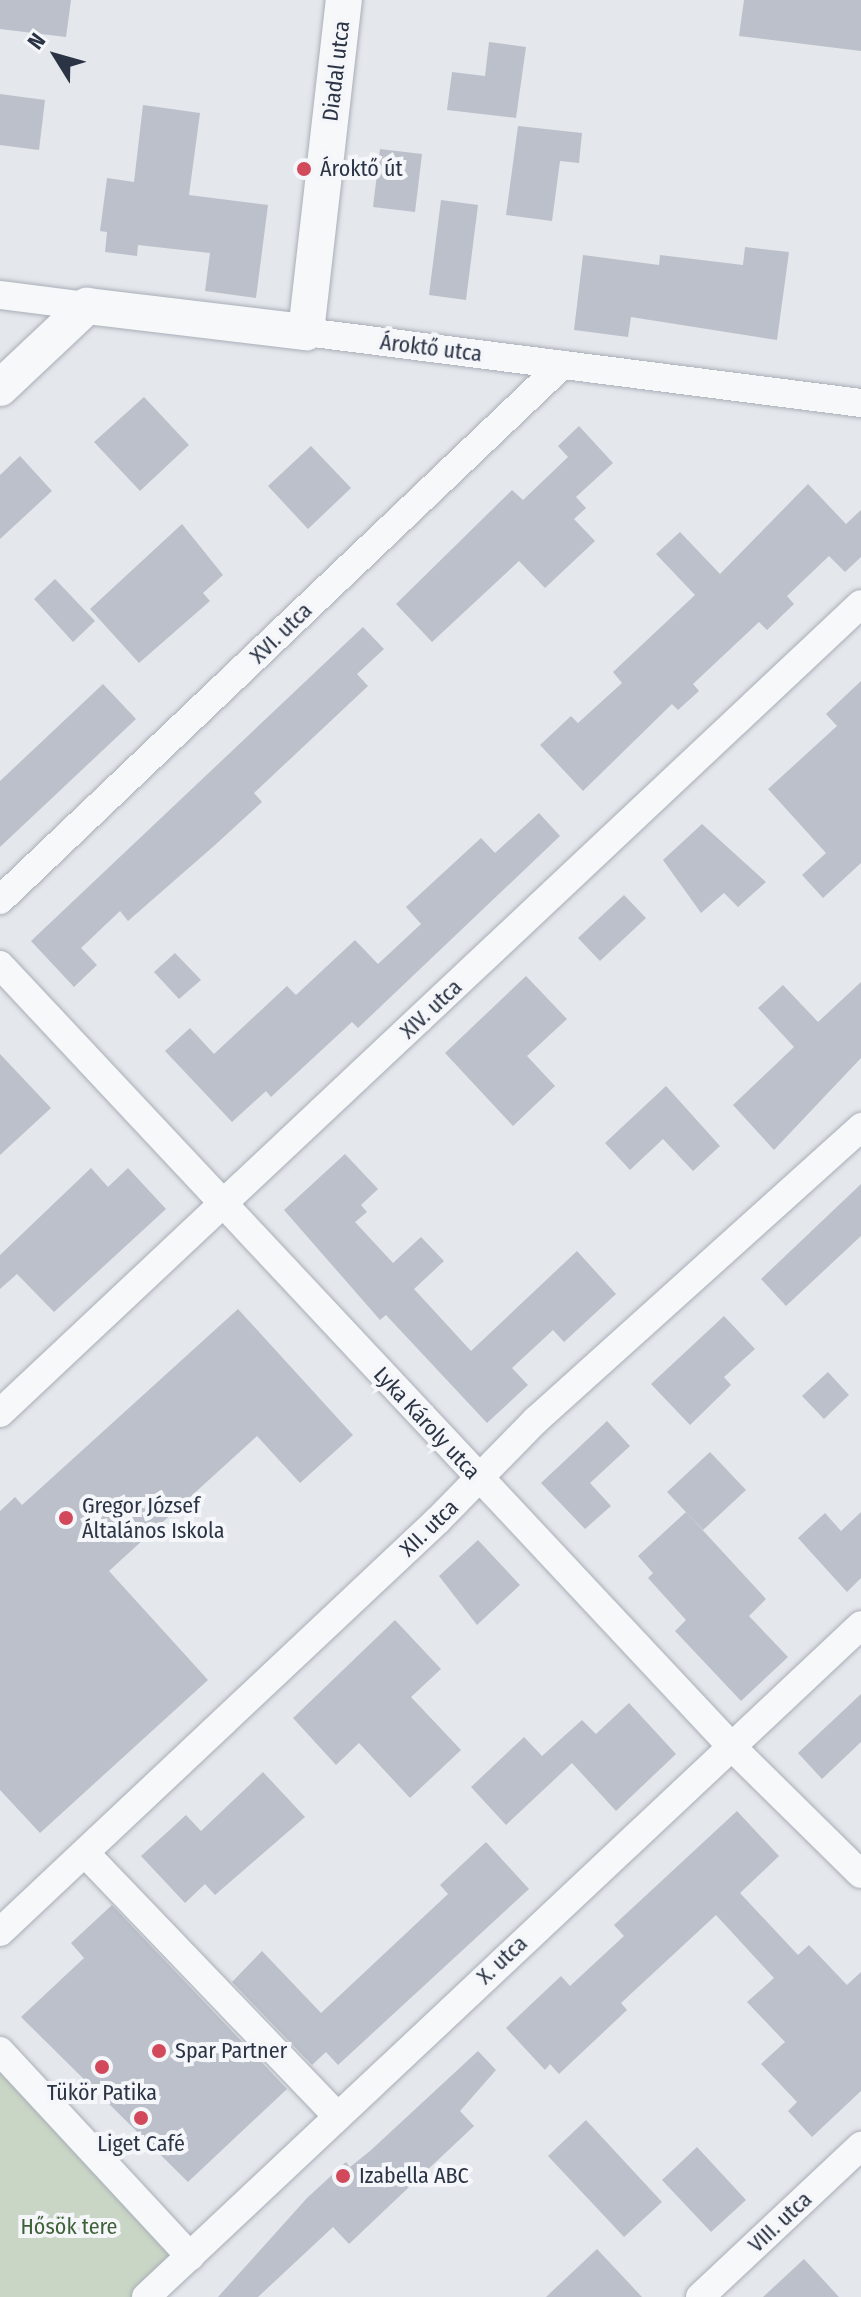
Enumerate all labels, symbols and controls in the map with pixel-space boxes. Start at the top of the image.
north arrow [16,16,96,96]
street label: Diadal utca [317,19,355,123]
text: N [22,28,51,55]
place label: Ároktő út [320,156,403,182]
marker: Ároktő út [295,160,313,178]
street label: Ároktő utca [379,329,483,367]
street label: XVI. utca [245,597,317,669]
street label: XIV. utca [395,974,467,1044]
street label: Lyka Károly utca [368,1361,486,1485]
place label: Gregor József Általános Iskola [82,1492,224,1544]
street label: XII. utca [394,1494,464,1562]
marker: Gregor József Általános Iskola [57,1509,75,1527]
street label: X. utca [471,1930,533,1990]
place label: Spar Partner [175,2038,287,2064]
marker: Spar Partner [150,2042,168,2060]
marker: Tükör Patika [93,2058,111,2076]
place label: Tükör Patika [47,2080,157,2106]
marker: Liget Café [132,2109,150,2127]
place label: Liget Café [97,2131,185,2157]
place label: Izabella ABC [359,2163,469,2189]
marker: Izabella ABC [334,2167,352,2185]
street label: VIII. utca [743,2186,817,2258]
park label: Hősök tere [21,2214,117,2240]

